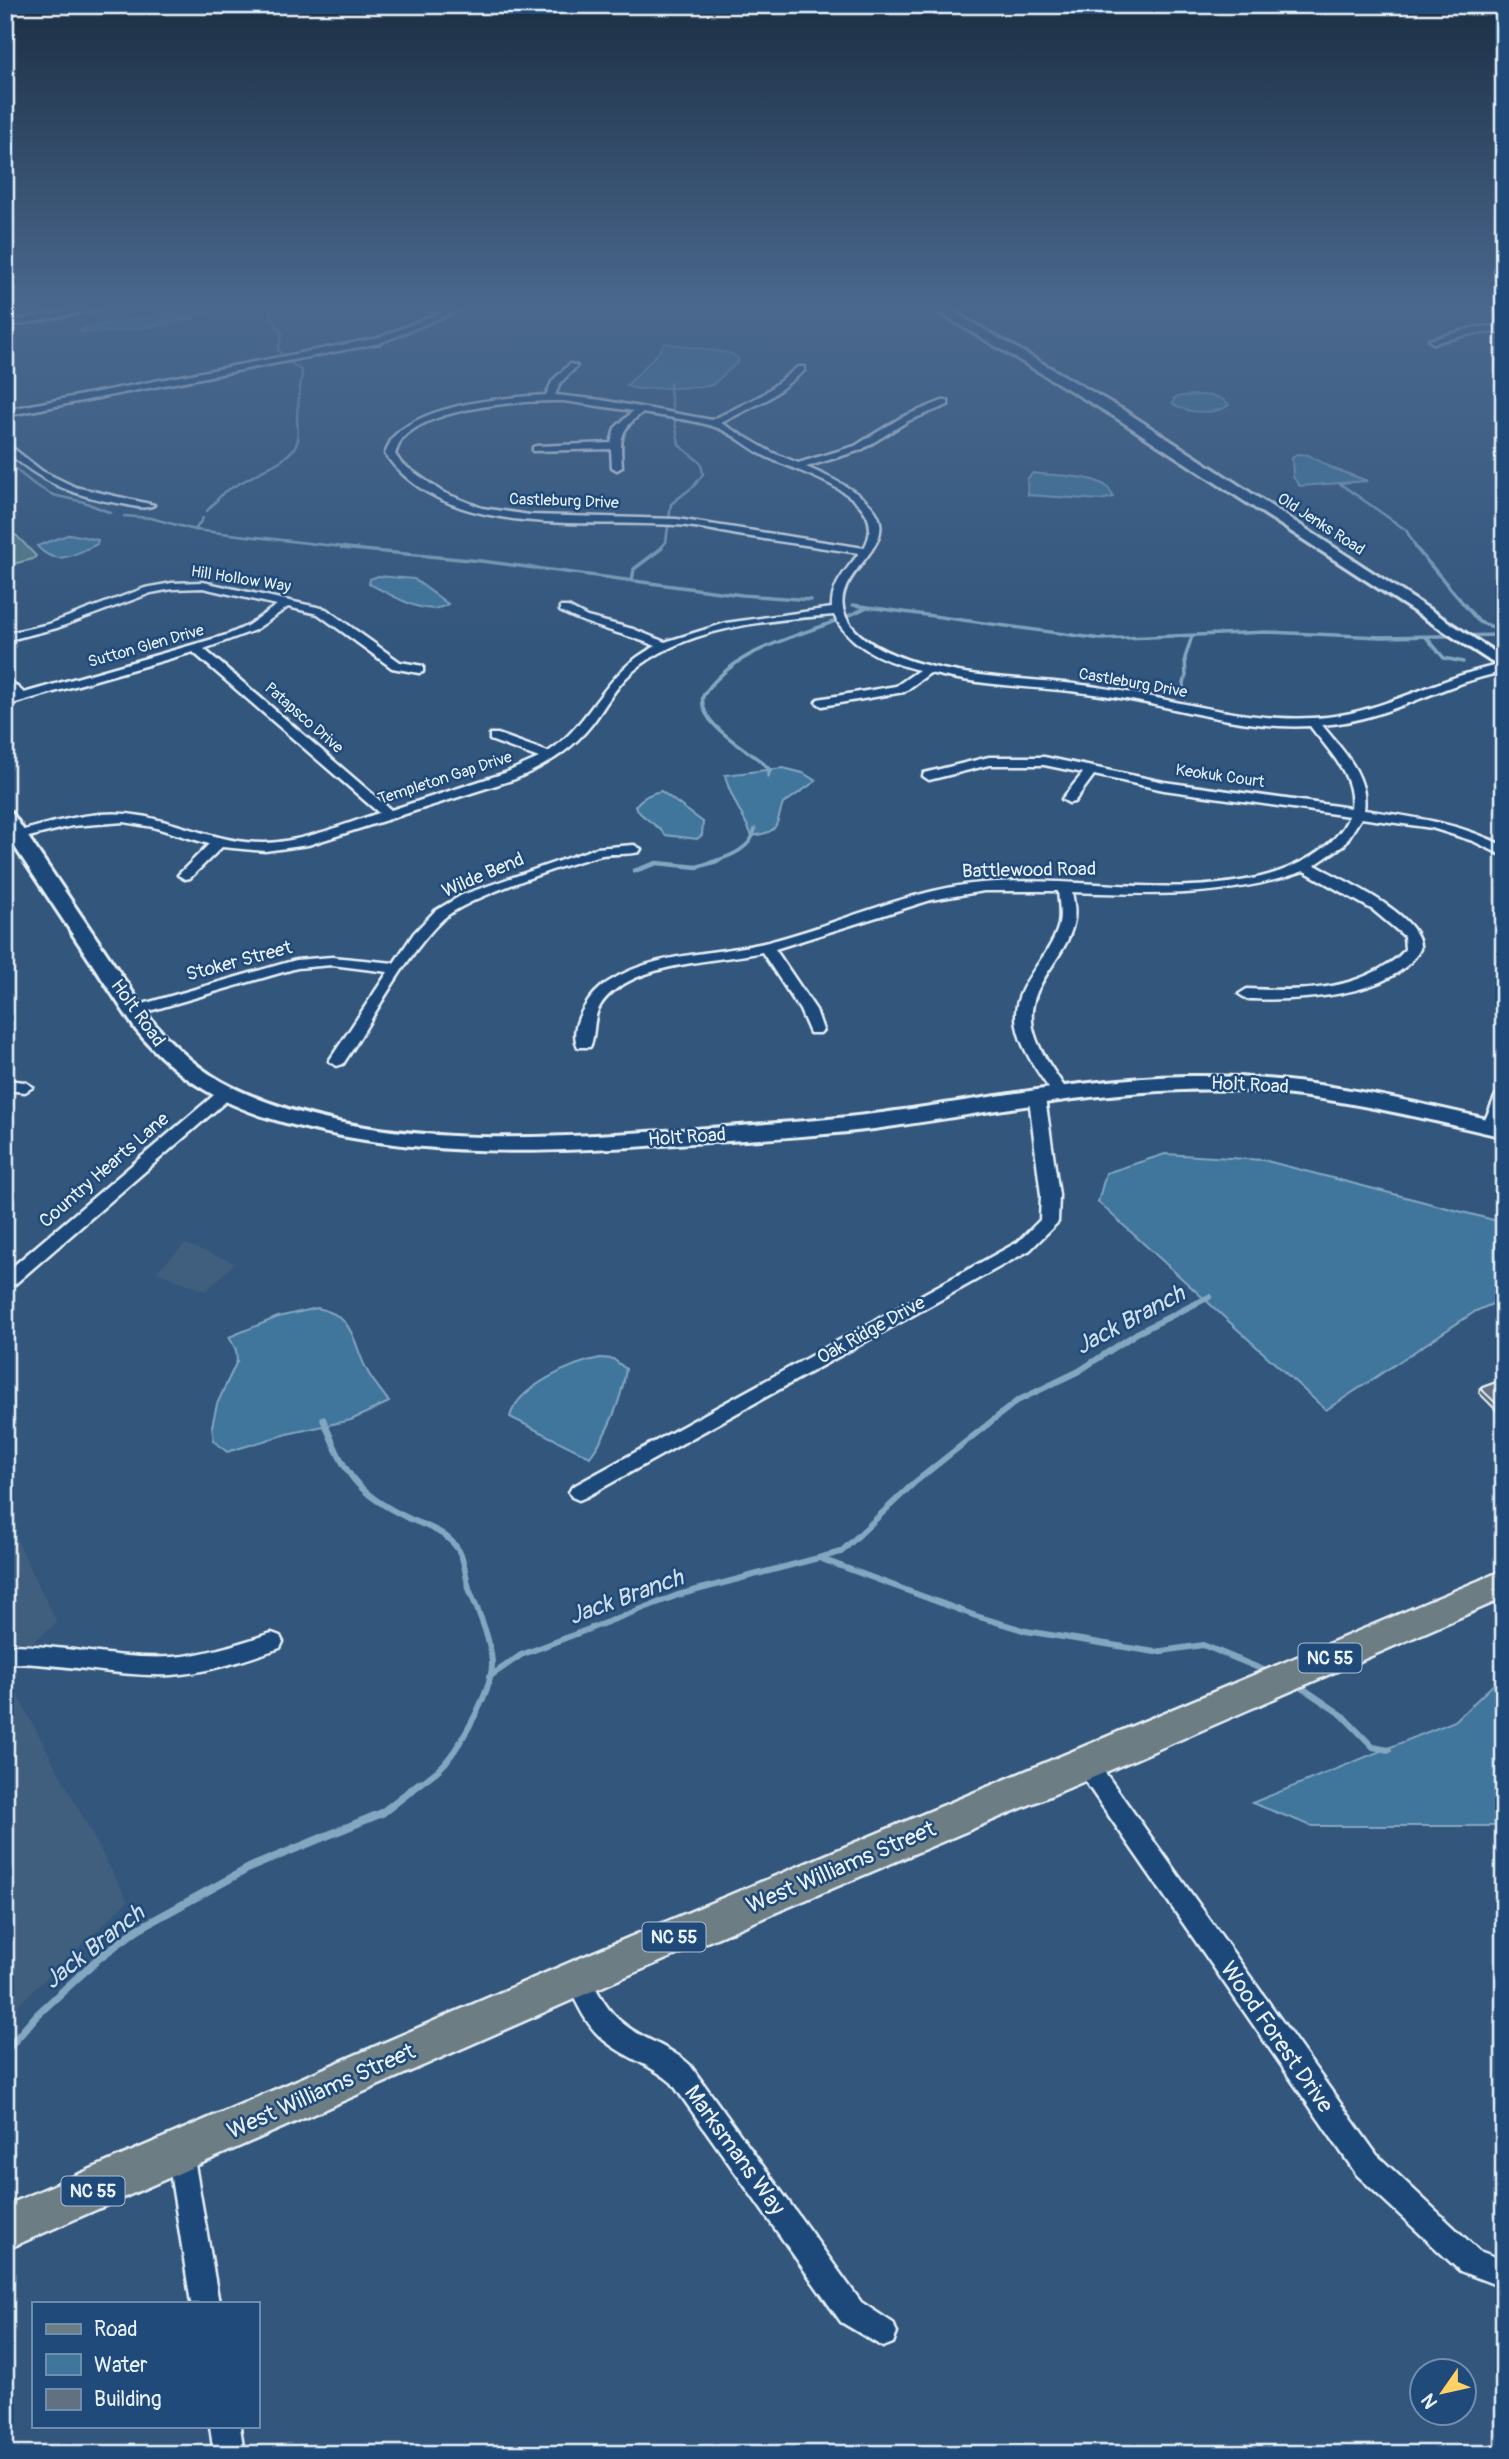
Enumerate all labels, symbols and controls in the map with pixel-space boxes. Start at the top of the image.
street label: Old Jenks Road [1274,488,1368,560]
street label: Castleburg Drive [509,489,619,513]
street label: Hill Hollow Way [190,561,293,597]
street label: Sutton Glen Drive [86,620,206,672]
street label: Castleburg Drive [1077,664,1189,702]
street label: Patapsco Drive [260,678,348,758]
street label: Templeton Gap Drive [375,747,515,809]
street label: Keokuk Court [1174,760,1266,792]
street label: Wilde Bend [438,847,528,903]
street label: Battlewood Road [962,857,1096,883]
street label: Stoker Street [183,935,295,987]
street label: Holt Road [105,974,171,1052]
street label: Holt Road [1210,1071,1290,1099]
street label: Country Hearts Lane [34,1107,174,1233]
street label: Holt Road [647,1122,727,1152]
water label: Jack Branch [1070,1278,1191,1361]
street label: Oak Ridge Drive [813,1290,930,1370]
water label: Jack Branch [565,1562,689,1631]
road number: NC 55 [1298,1644,1362,1672]
street label: West Williams Street [742,1814,941,1920]
water label: Jack Branch [38,1898,151,1995]
road number: NC 55 [642,1923,706,1952]
street label: Wood Forest Drive [1214,1956,1340,2119]
street label: West Williams Street [222,2036,420,2145]
street label: Marksmans Way [678,2079,792,2221]
road number: NC 55 [62,2176,124,2206]
legend [32,2302,259,2428]
text: Road [94,2316,138,2343]
text: Water [94,2352,148,2379]
north arrow [1408,2358,1478,2428]
text: Building [94,2386,161,2413]
text: N [1416,2389,1443,2413]

